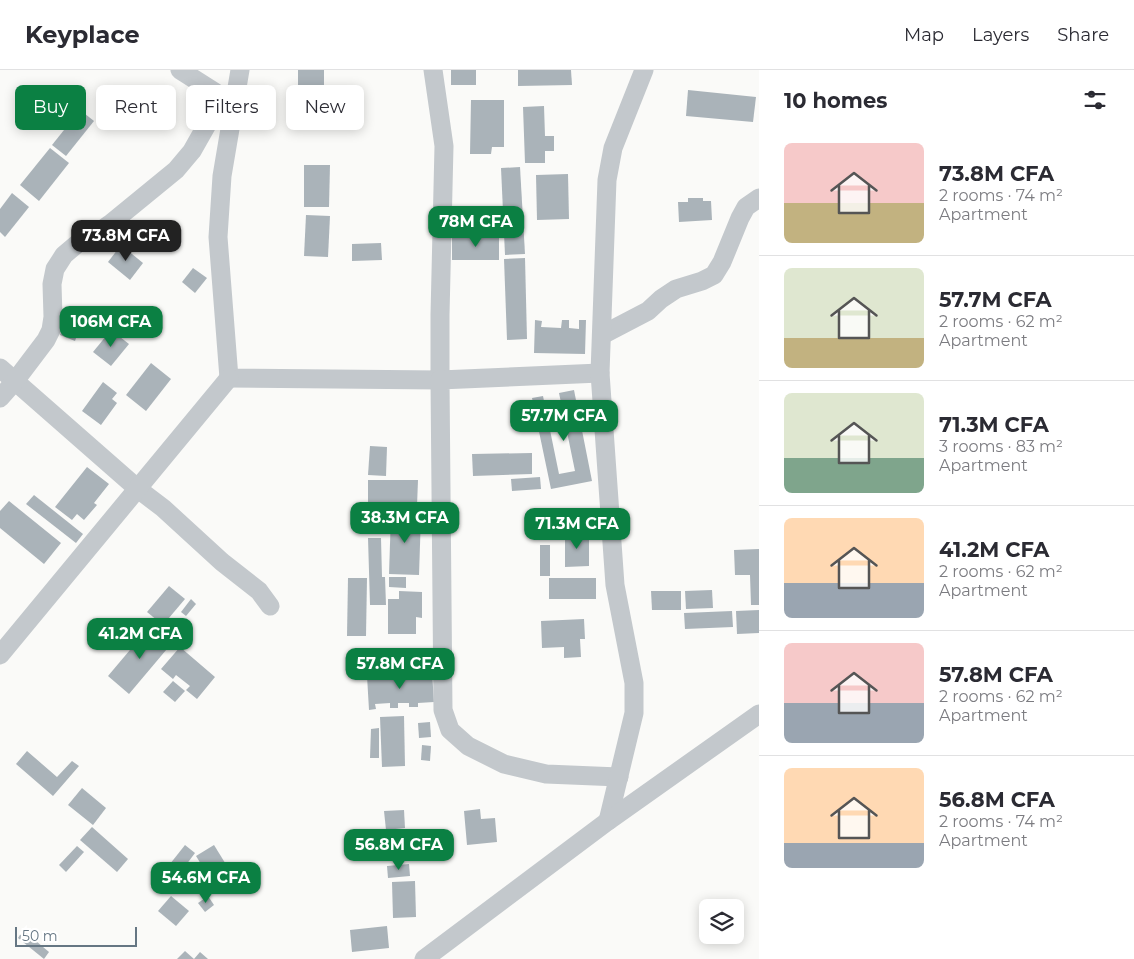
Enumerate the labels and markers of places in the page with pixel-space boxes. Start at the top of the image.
pin: 78M CFA [430,206,522,248]
pin: 73.8M CFA [69,220,183,262]
pin: 106M CFA [59,306,163,348]
pin: 57.7M CFA [507,400,621,442]
pin: 38.3M CFA [348,502,462,544]
pin: 71.3M CFA [520,508,634,550]
pin: 41.2M CFA [83,618,197,660]
pin: 57.8M CFA [343,648,457,690]
pin: 56.8M CFA [342,828,456,871]
pin: 54.6M CFA [149,862,263,904]

